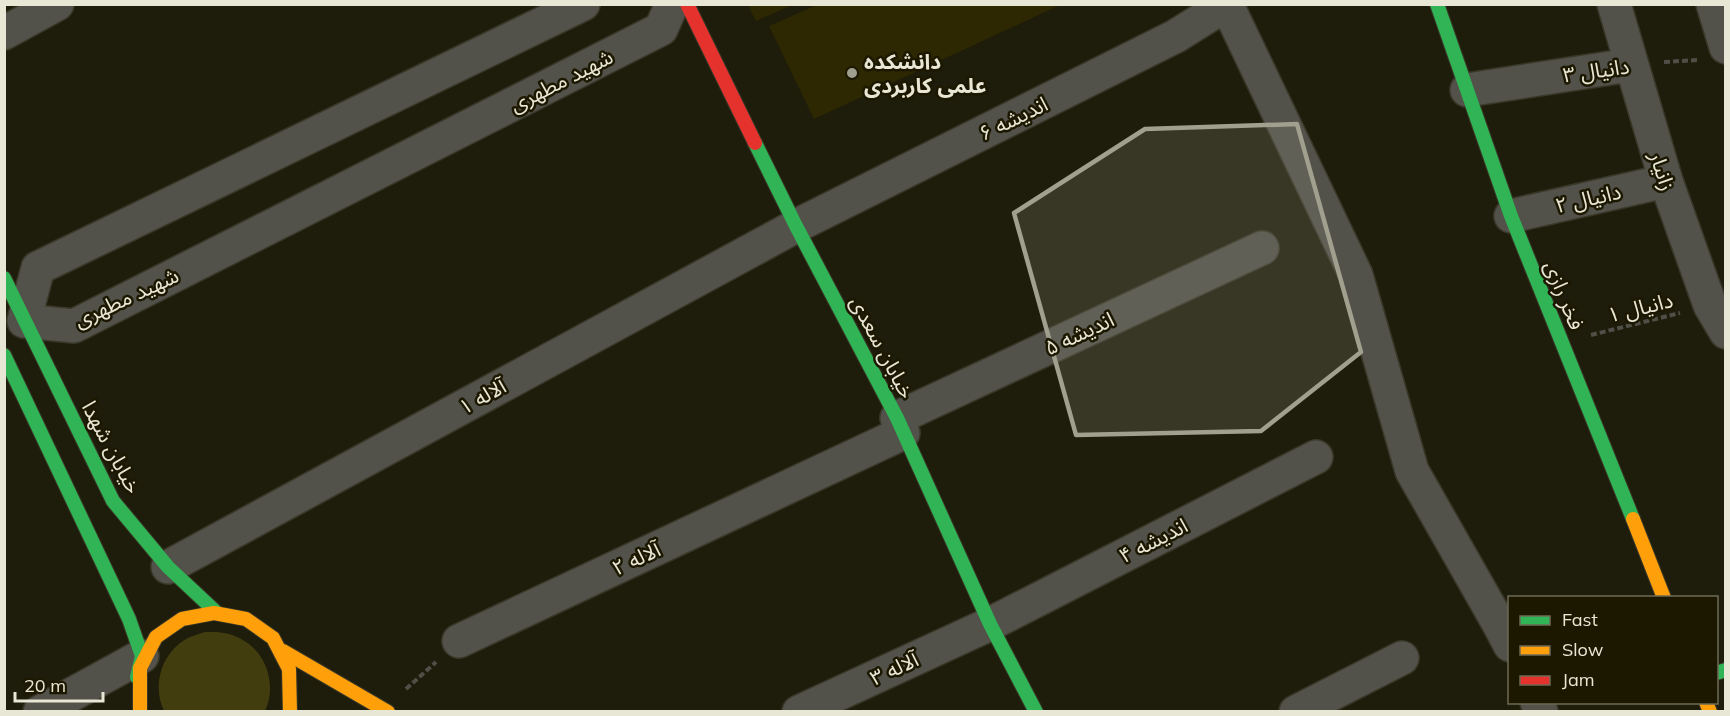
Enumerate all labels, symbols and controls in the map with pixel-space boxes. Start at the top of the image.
street label: شهید مطهری [505,43,617,117]
place label: دانشکده علمی کاربردی [864,48,986,98]
street label: دانیال ۳ [1561,52,1631,88]
marker: دانشکده علمی کاربردی [845,66,859,80]
street label: اندیشه ۶ [974,90,1052,146]
street label: زانیار [1644,147,1681,194]
street label: دانیال ۲ [1553,178,1623,218]
street label: فخر رازی [1539,257,1591,333]
street label: شهید مطهری [70,261,182,333]
street label: دانیال ۱ [1604,286,1676,328]
street label: خیابان سعدی [845,291,921,403]
street label: اندیشه ۵ [1040,306,1118,360]
street label: آلاله ۱ [454,372,511,420]
street label: خیابان شهدا [77,396,147,498]
street label: اندیشه ۴ [1114,512,1192,568]
street label: آلاله ۲ [608,535,665,580]
legend [1508,596,1718,704]
text: Fast [1562,608,1598,631]
text: Slow [1562,638,1604,661]
street label: آلاله ۳ [866,645,923,690]
scale bar [15,665,104,703]
text: Jam [1562,668,1595,691]
text: 20 m [24,674,66,697]

